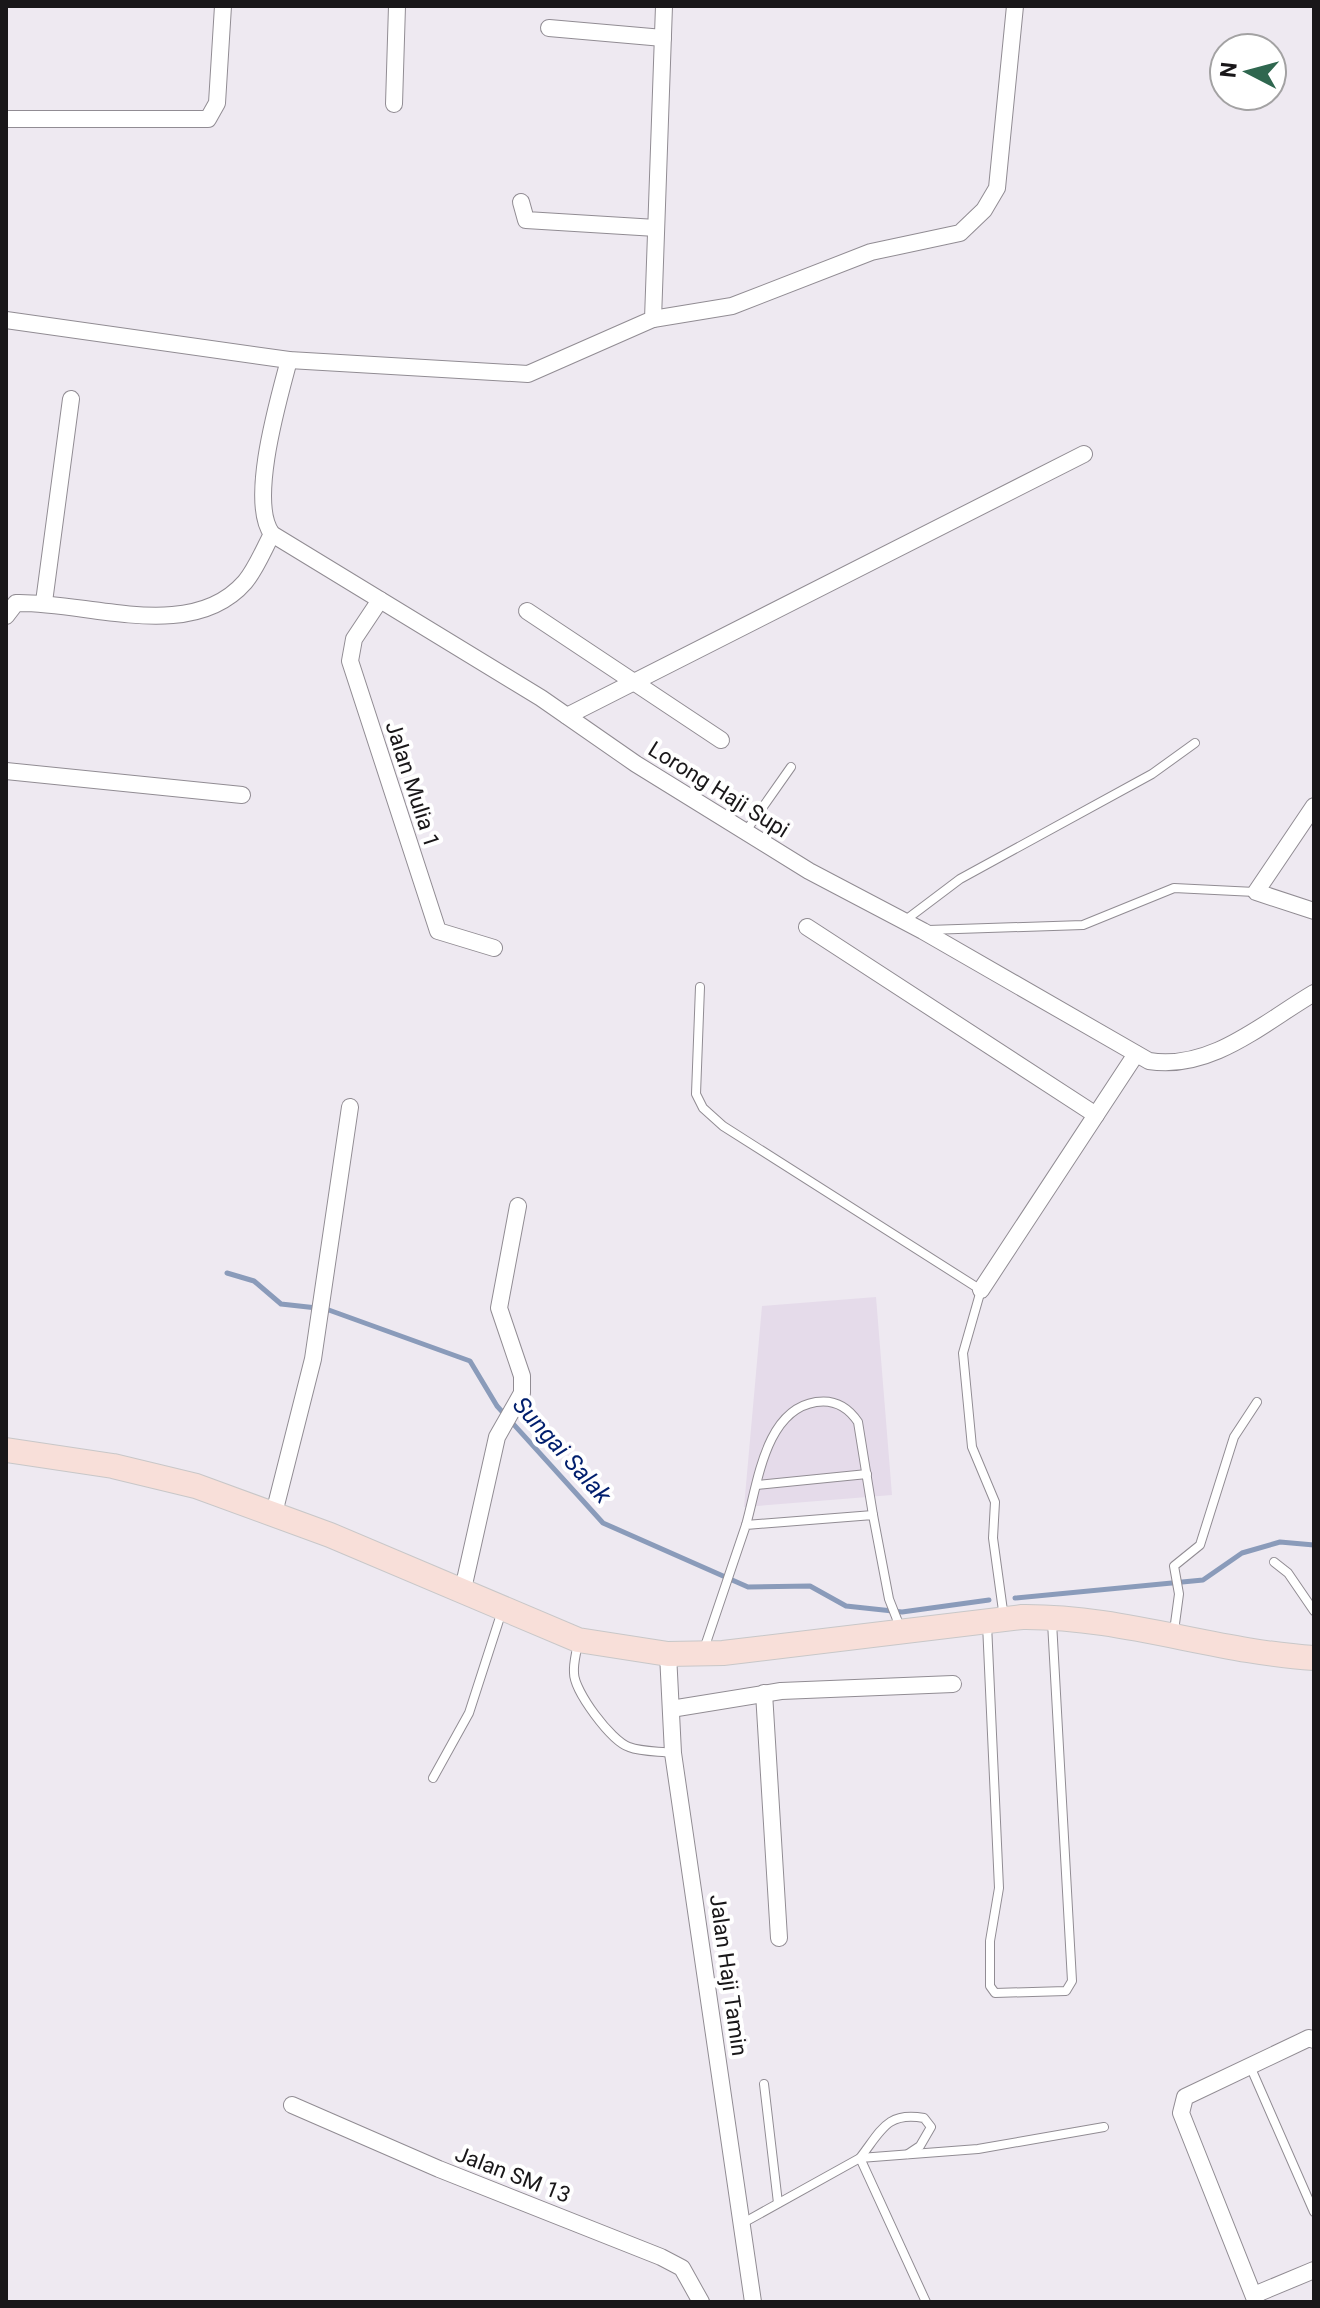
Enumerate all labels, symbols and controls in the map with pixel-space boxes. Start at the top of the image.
north arrow [1208,32,1288,112]
text: N [1215,61,1242,79]
street label: Jalan Mulia 1 [380,718,445,850]
street label: Lorong Haji Supi [644,736,794,843]
water label: Sungai Salak [507,1391,618,1510]
street label: Jalan Haji Tamin [705,1893,752,2058]
street label: Jalan SM 13 [452,2141,574,2208]

